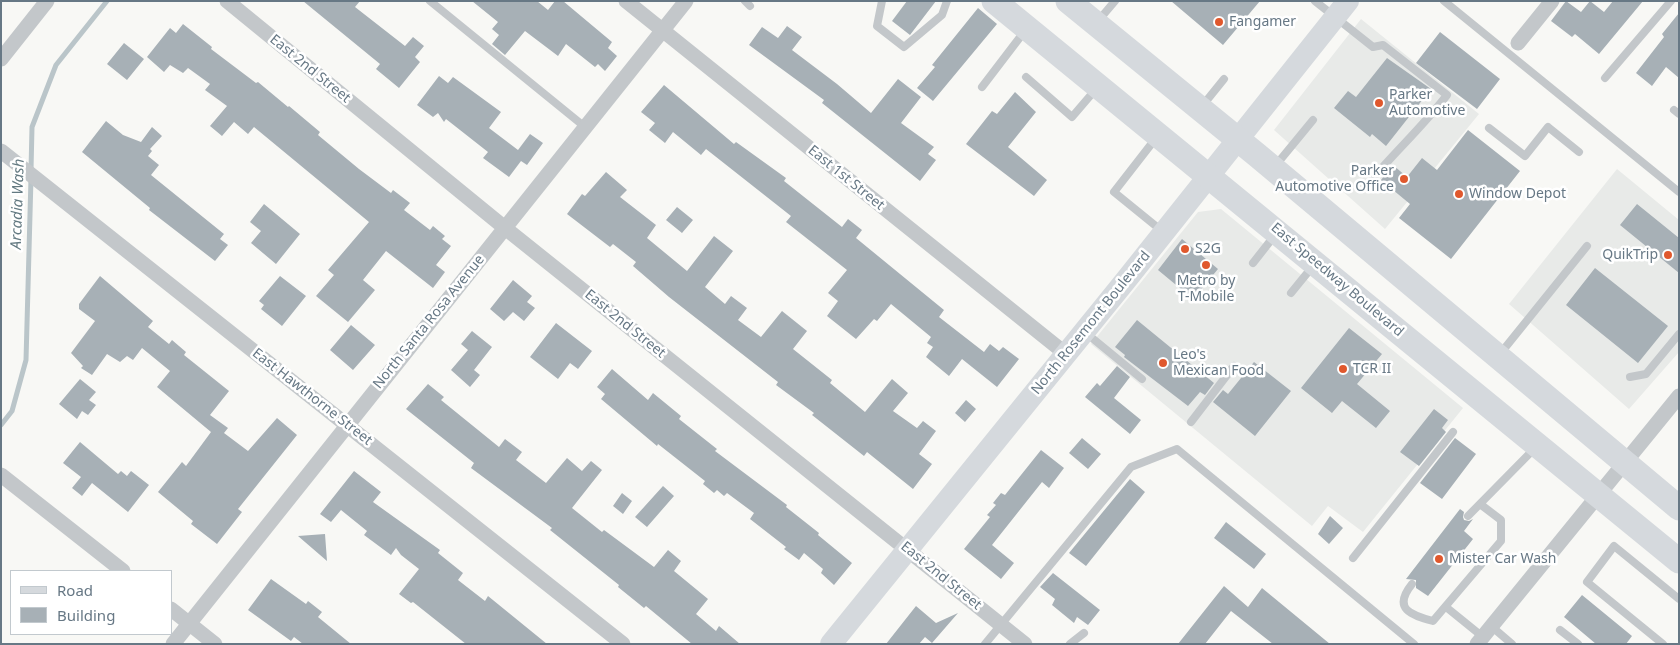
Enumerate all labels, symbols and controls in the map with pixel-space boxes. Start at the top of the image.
place label: Fangamer [1229,14,1296,30]
marker: Fangamer [1213,16,1225,28]
street label: East 2nd Street [266,31,354,107]
place label: Parker Automotive [1389,87,1465,120]
marker: Parker Automotive [1373,97,1385,109]
street label: East 1st Street [804,142,888,214]
water label: Arcadia Wash [7,158,29,250]
place label: Parker Automotive Office [1275,163,1394,196]
marker: Parker Automotive Office [1398,173,1410,185]
place label: Window Depot [1469,186,1566,202]
marker: Window Depot [1453,188,1465,200]
street label: East Speedway Boulevard [1267,220,1407,340]
place label: S2G [1195,241,1221,257]
marker: S2G [1179,243,1191,255]
place label: QuikTrip [1602,247,1658,263]
street label: North Rosemont Boulevard [1028,248,1154,398]
marker: QuikTrip [1662,249,1674,261]
street label: North Santa Rosa Avenue [370,252,488,392]
marker: Metro by T-Mobile [1200,259,1212,271]
place label: Metro by T-Mobile [1177,273,1235,306]
street label: East 2nd Street [581,286,669,362]
street label: East Hawthorne Street [249,345,375,449]
place label: Leo's Mexican Food [1173,347,1264,380]
marker: Leo's Mexican Food [1157,357,1169,369]
place label: TCR II [1353,361,1391,377]
marker: TCR II [1337,363,1349,375]
street label: East 2nd Street [897,538,985,614]
place label: Mister Car Wash [1449,551,1556,567]
marker: Mister Car Wash [1433,553,1445,565]
legend [10,570,172,635]
text: Road [57,580,93,600]
text: Building [57,605,115,625]

